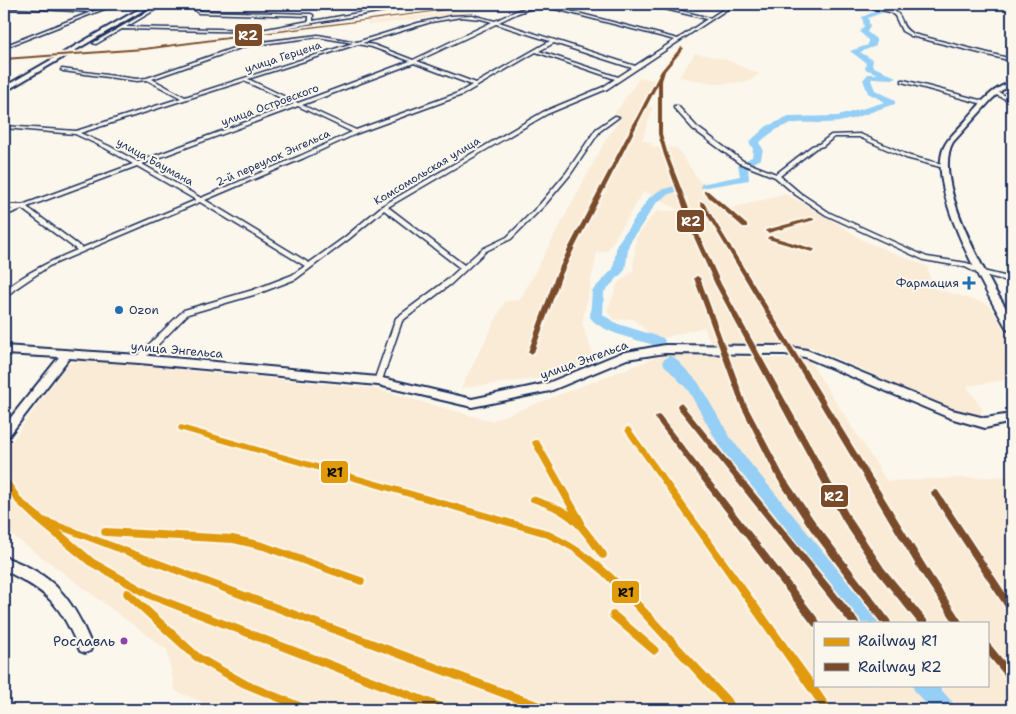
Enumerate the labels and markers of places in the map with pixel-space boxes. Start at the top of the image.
place label: Фармация [896,275,959,291]
marker: Фармация [963,277,975,289]
place label: Ozon [129,302,159,318]
marker: Ozon [113,304,125,316]
place label: Рославль [53,632,115,650]
marker: Рославль [119,636,129,646]

